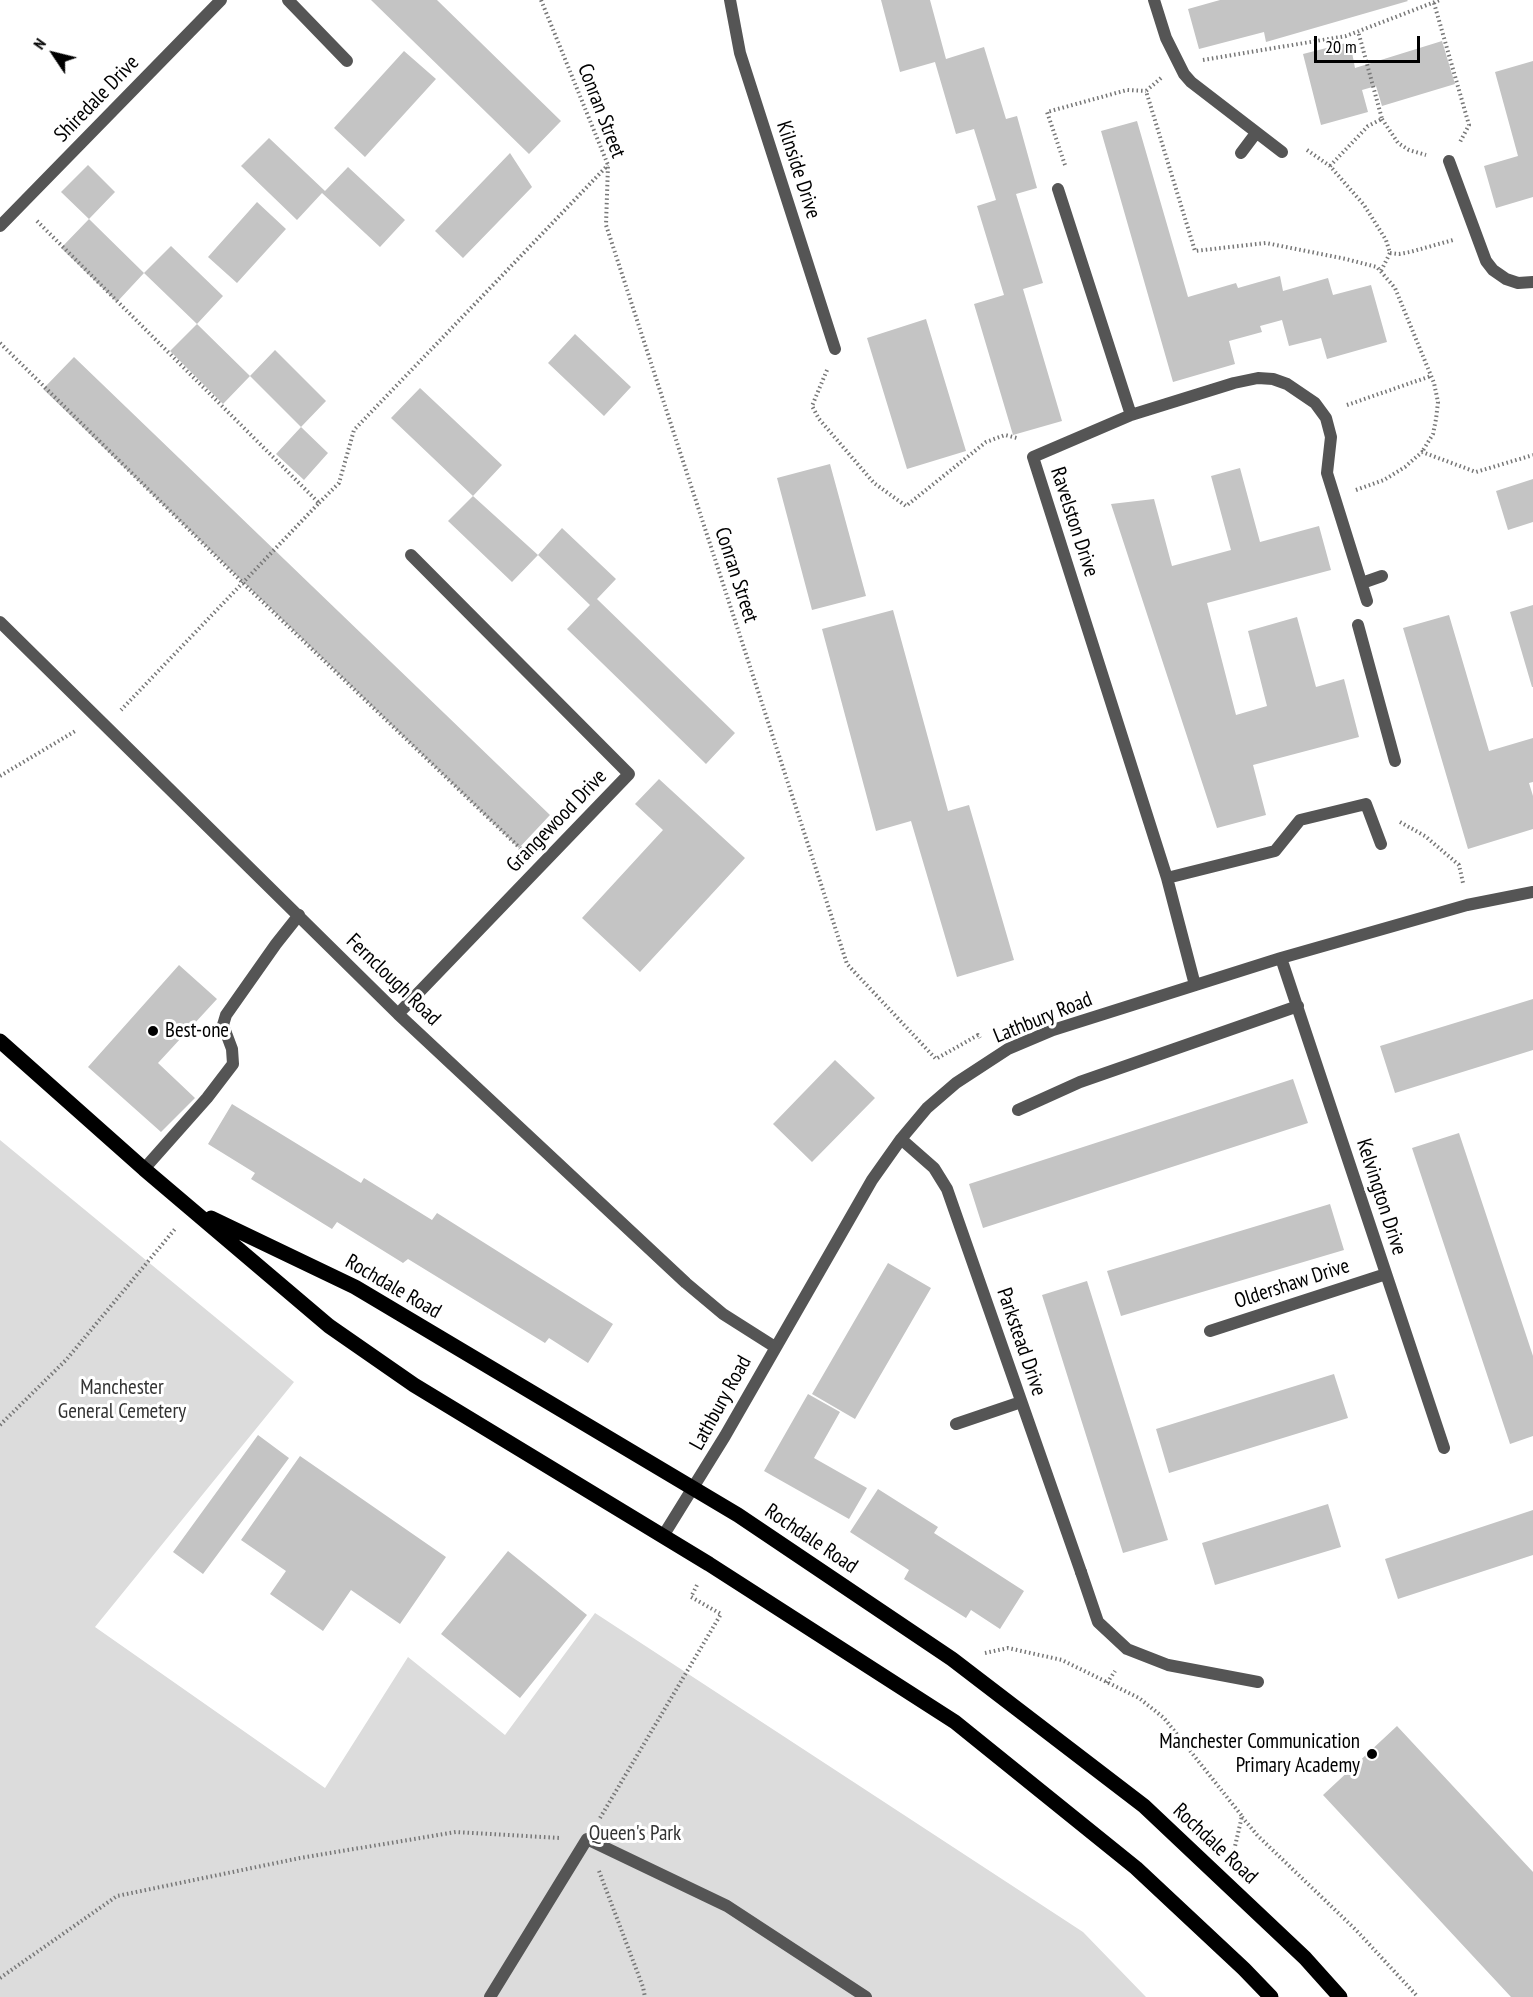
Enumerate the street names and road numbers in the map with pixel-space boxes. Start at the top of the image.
street label: Shiredale Drive [49,50,145,148]
street label: Conran Street [572,60,630,162]
street label: Kilnside Drive [770,118,826,222]
street label: Ravelston Drive [1044,464,1104,580]
street label: Conran Street [709,524,763,626]
street label: Grangewood Drive [502,764,612,878]
street label: Fernclough Road [341,929,445,1031]
street label: Lathbury Road [990,987,1096,1049]
street label: Kelvington Drive [1350,1136,1412,1258]
street label: Rochdale Road [341,1249,445,1325]
street label: Oldershaw Drive [1231,1254,1353,1314]
street label: Parkstead Drive [991,1285,1051,1399]
street label: Lathbury Road [685,1351,757,1455]
street label: Rochdale Road [760,1499,862,1579]
street label: Rochdale Road [1168,1799,1262,1889]

